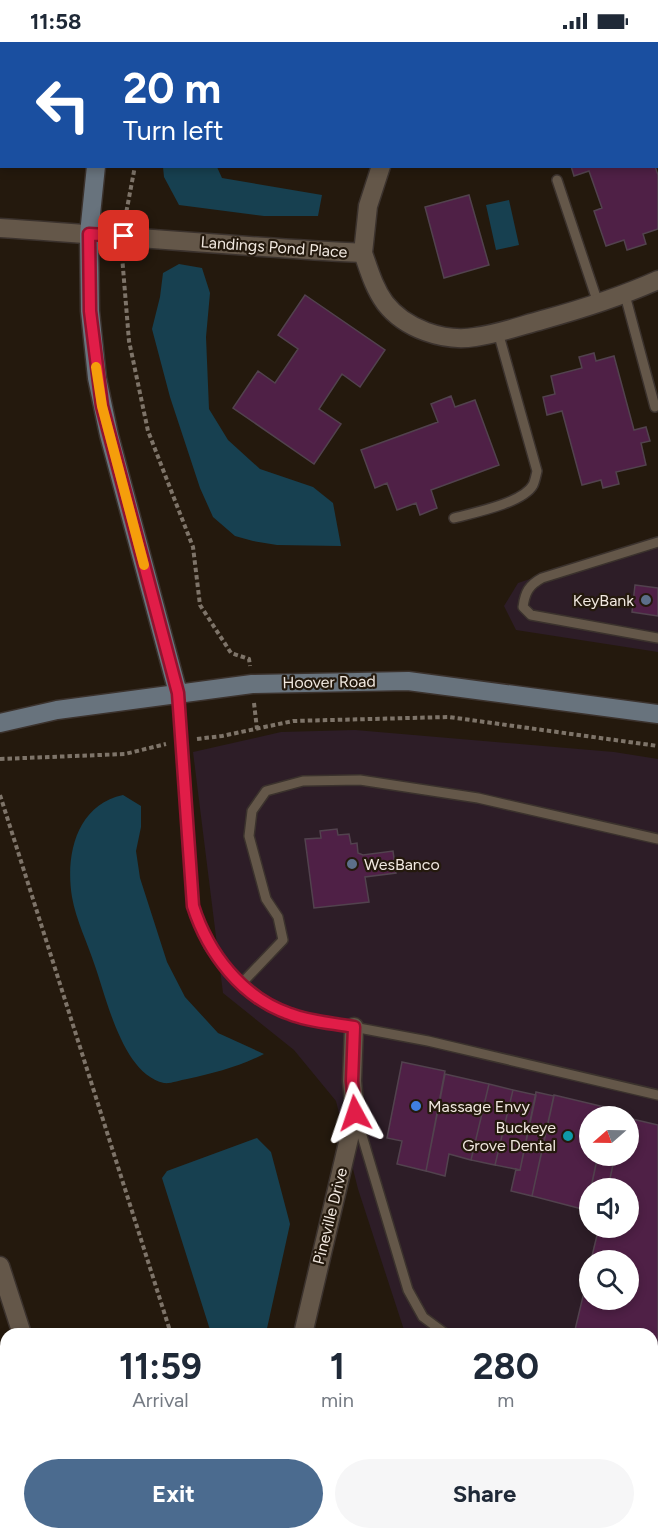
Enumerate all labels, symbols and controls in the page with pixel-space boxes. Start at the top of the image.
text: 11:58 [30,8,81,35]
text: 20 m [123,63,221,114]
icon: left [24,66,102,144]
text: Turn left [123,114,223,147]
pin [98,210,149,261]
icon: arrive [107,219,140,252]
street label: Landings Pond Place [200,232,348,262]
place label: KeyBank [573,591,634,610]
marker: KeyBank [639,593,653,607]
street label: Hoover Road [282,672,376,692]
place label: WesBanco [364,855,440,874]
marker: WesBanco [345,857,359,871]
position arrow [323,1081,387,1145]
place label: Massage Envy [428,1097,530,1116]
marker: Massage Envy [409,1099,423,1113]
north arrow [579,1106,639,1166]
map controls [579,1106,639,1310]
place label: Buckeye Grove Dental [462,1118,556,1155]
marker: Buckeye Grove Dental [561,1129,575,1143]
street label: Pineville Drive [309,1165,351,1266]
button: sound [579,1178,639,1238]
button: search [579,1250,639,1310]
text: 11:59 [119,1345,202,1388]
text: 1 [330,1345,345,1388]
text: 280 [473,1345,539,1388]
text: Arrival [132,1388,189,1412]
text: min [321,1388,354,1412]
text: m [497,1388,514,1412]
button: Exit [24,1459,323,1528]
button: Share [335,1459,634,1528]

